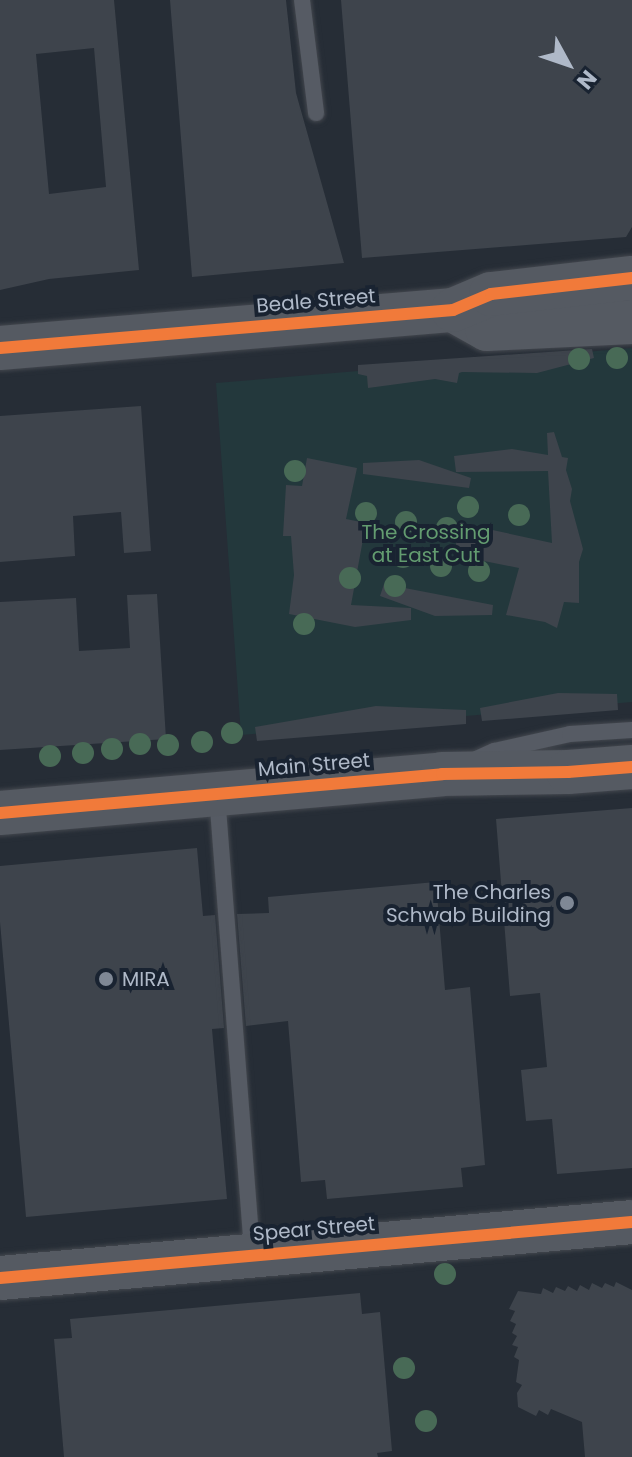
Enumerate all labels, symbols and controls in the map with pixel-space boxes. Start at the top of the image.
north arrow [528,24,608,104]
text: N [570,63,604,96]
street label: Beale Street [255,284,377,318]
park label: The Crossing at East Cut [361,520,491,567]
street label: Main Street [257,748,371,782]
place label: The Charles Schwab Building [386,880,551,927]
marker: The Charles Schwab Building [558,894,576,912]
place label: MIRA [122,967,170,991]
marker: MIRA [97,970,115,988]
street label: Spear Street [252,1212,376,1246]

